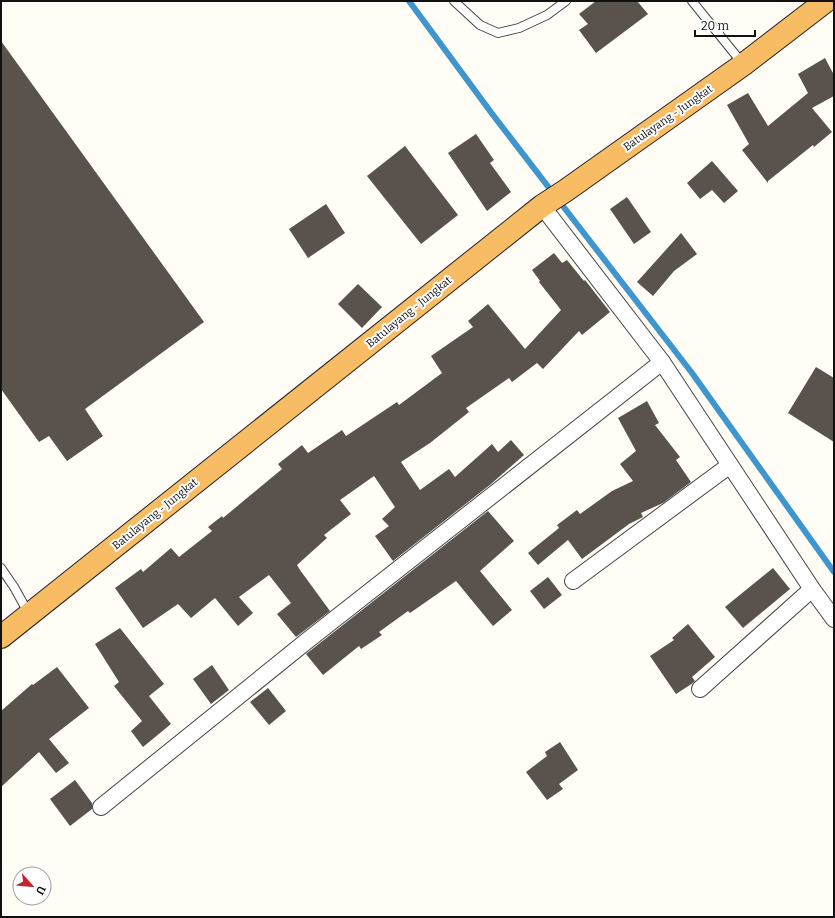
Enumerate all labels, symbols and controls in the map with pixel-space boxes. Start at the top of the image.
scale bar [695,12,755,38]
text: 20 m [701,19,730,33]
street label: Batulayang - Jungkat [621,82,715,154]
street label: Batulayang - Jungkat [364,274,454,350]
street label: Batulayang - Jungkat [110,476,200,552]
north arrow [12,866,52,906]
text: U [33,884,48,897]

